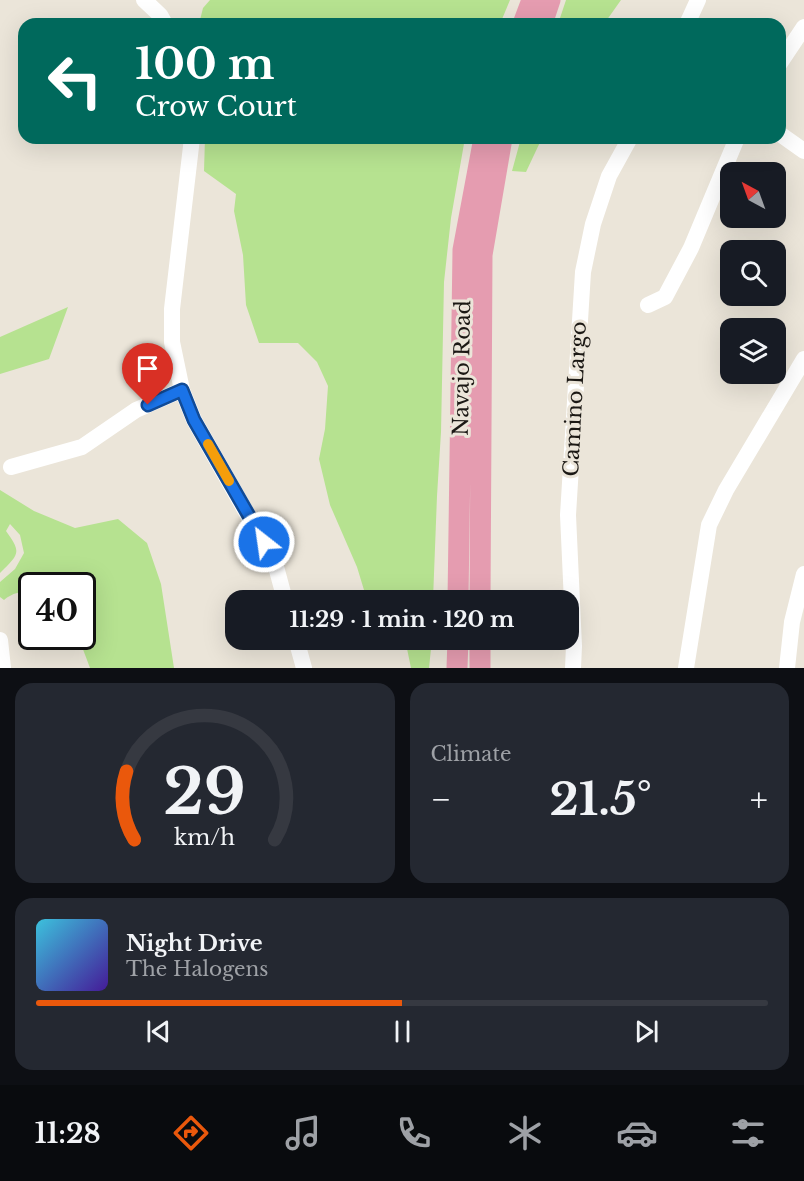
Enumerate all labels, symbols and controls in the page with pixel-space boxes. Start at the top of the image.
text: 100 m [135,38,274,90]
icon: left [36,42,114,120]
text: Crow Court [135,90,297,123]
north arrow [720,162,786,228]
map controls [720,162,786,384]
button: search [720,240,786,306]
street label: Navajo Road [448,300,476,436]
button: layers [720,318,786,384]
street label: Camino Largo [558,321,592,477]
pin [122,343,173,405]
icon: arrive [131,352,164,385]
position arrow [232,510,296,574]
speed limit sign: 40 [18,572,96,650]
text: 11:29 · 1 min · 120 m [290,606,514,633]
text: Climate [431,742,511,766]
text: 29 [163,753,246,831]
text: 21.5° [549,771,652,827]
text: − [431,779,451,820]
text: + [750,779,768,820]
text: km/h [174,824,235,851]
text: Night Drive [126,930,263,957]
text: The Halogens [126,957,268,981]
icon: previous [142,1015,175,1048]
icon: pause [386,1015,419,1048]
icon: next [630,1015,663,1048]
icon: directions [170,1112,212,1154]
icon: music [282,1112,324,1154]
icon: phone [393,1112,435,1154]
icon: climate [504,1112,546,1154]
icon: car [616,1112,658,1154]
icon: filters [727,1112,769,1154]
text: 11:28 [35,1117,101,1150]

